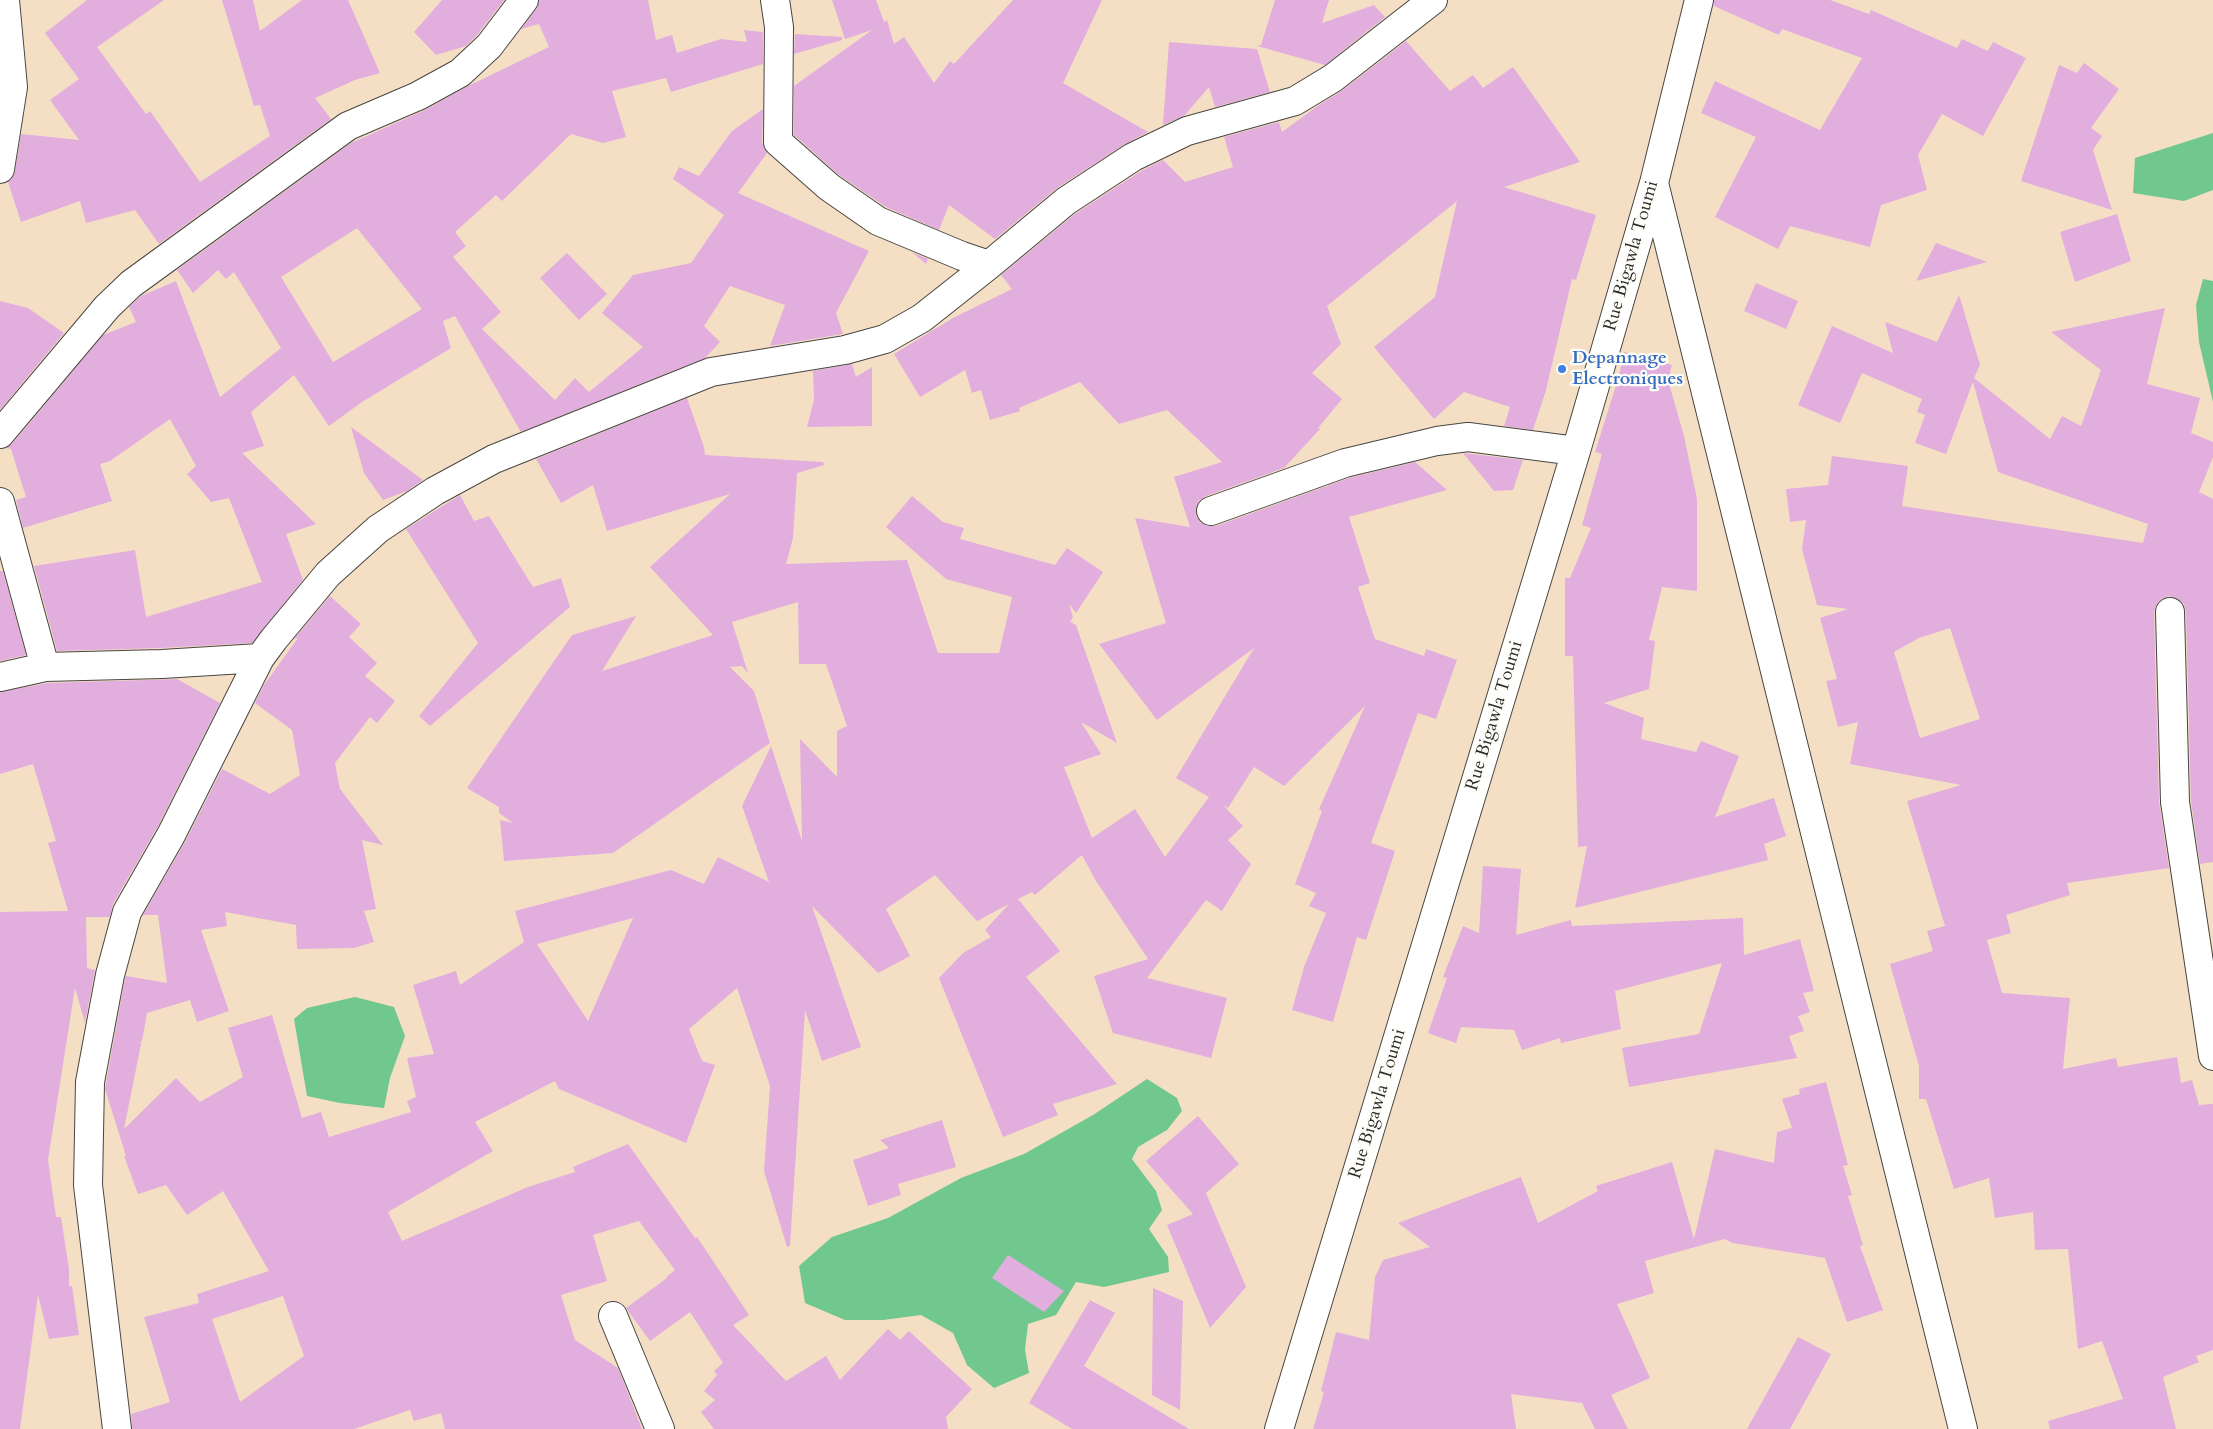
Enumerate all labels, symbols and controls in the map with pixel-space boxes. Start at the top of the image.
street label: Rue Bigawla Toumi [1600,178,1664,334]
place label: Depannage Electroniques [1572,348,1683,390]
marker: Depannage Electroniques [1556,363,1568,375]
street label: Rue Bigawla Toumi [1462,639,1528,793]
street label: Rue Bigawla Toumi [1345,1027,1411,1181]

